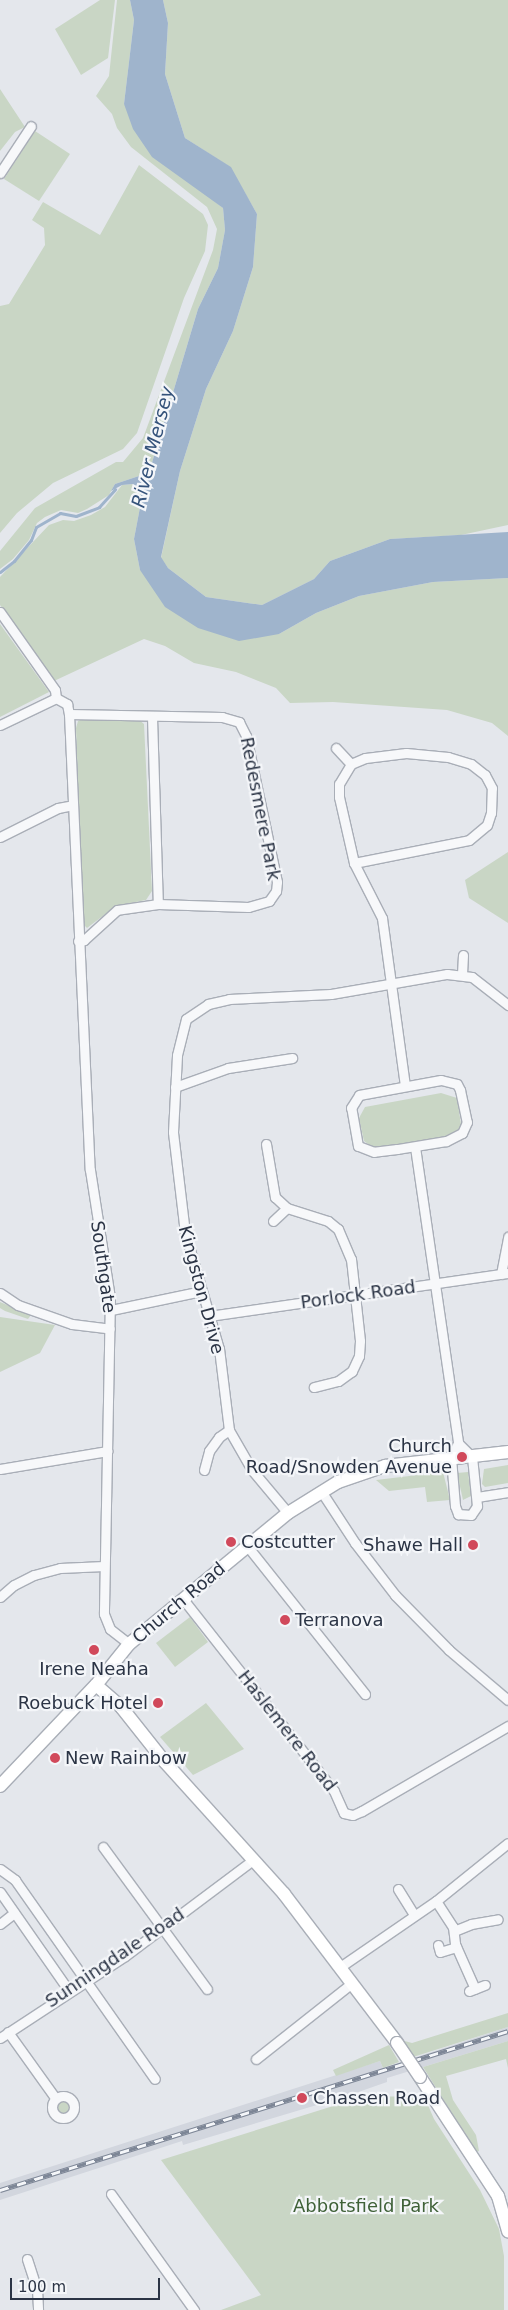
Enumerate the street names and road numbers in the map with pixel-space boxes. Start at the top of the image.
street label: Redesmere Park [235,735,285,883]
street label: Southgate [86,1219,120,1315]
street label: Kingston Drive [173,1223,229,1357]
street label: Porlock Road [299,1276,417,1314]
street label: Church Road [128,1558,230,1648]
street label: Haslemere Road [233,1666,341,1796]
street label: Sunningdale Road [41,1903,189,2013]

